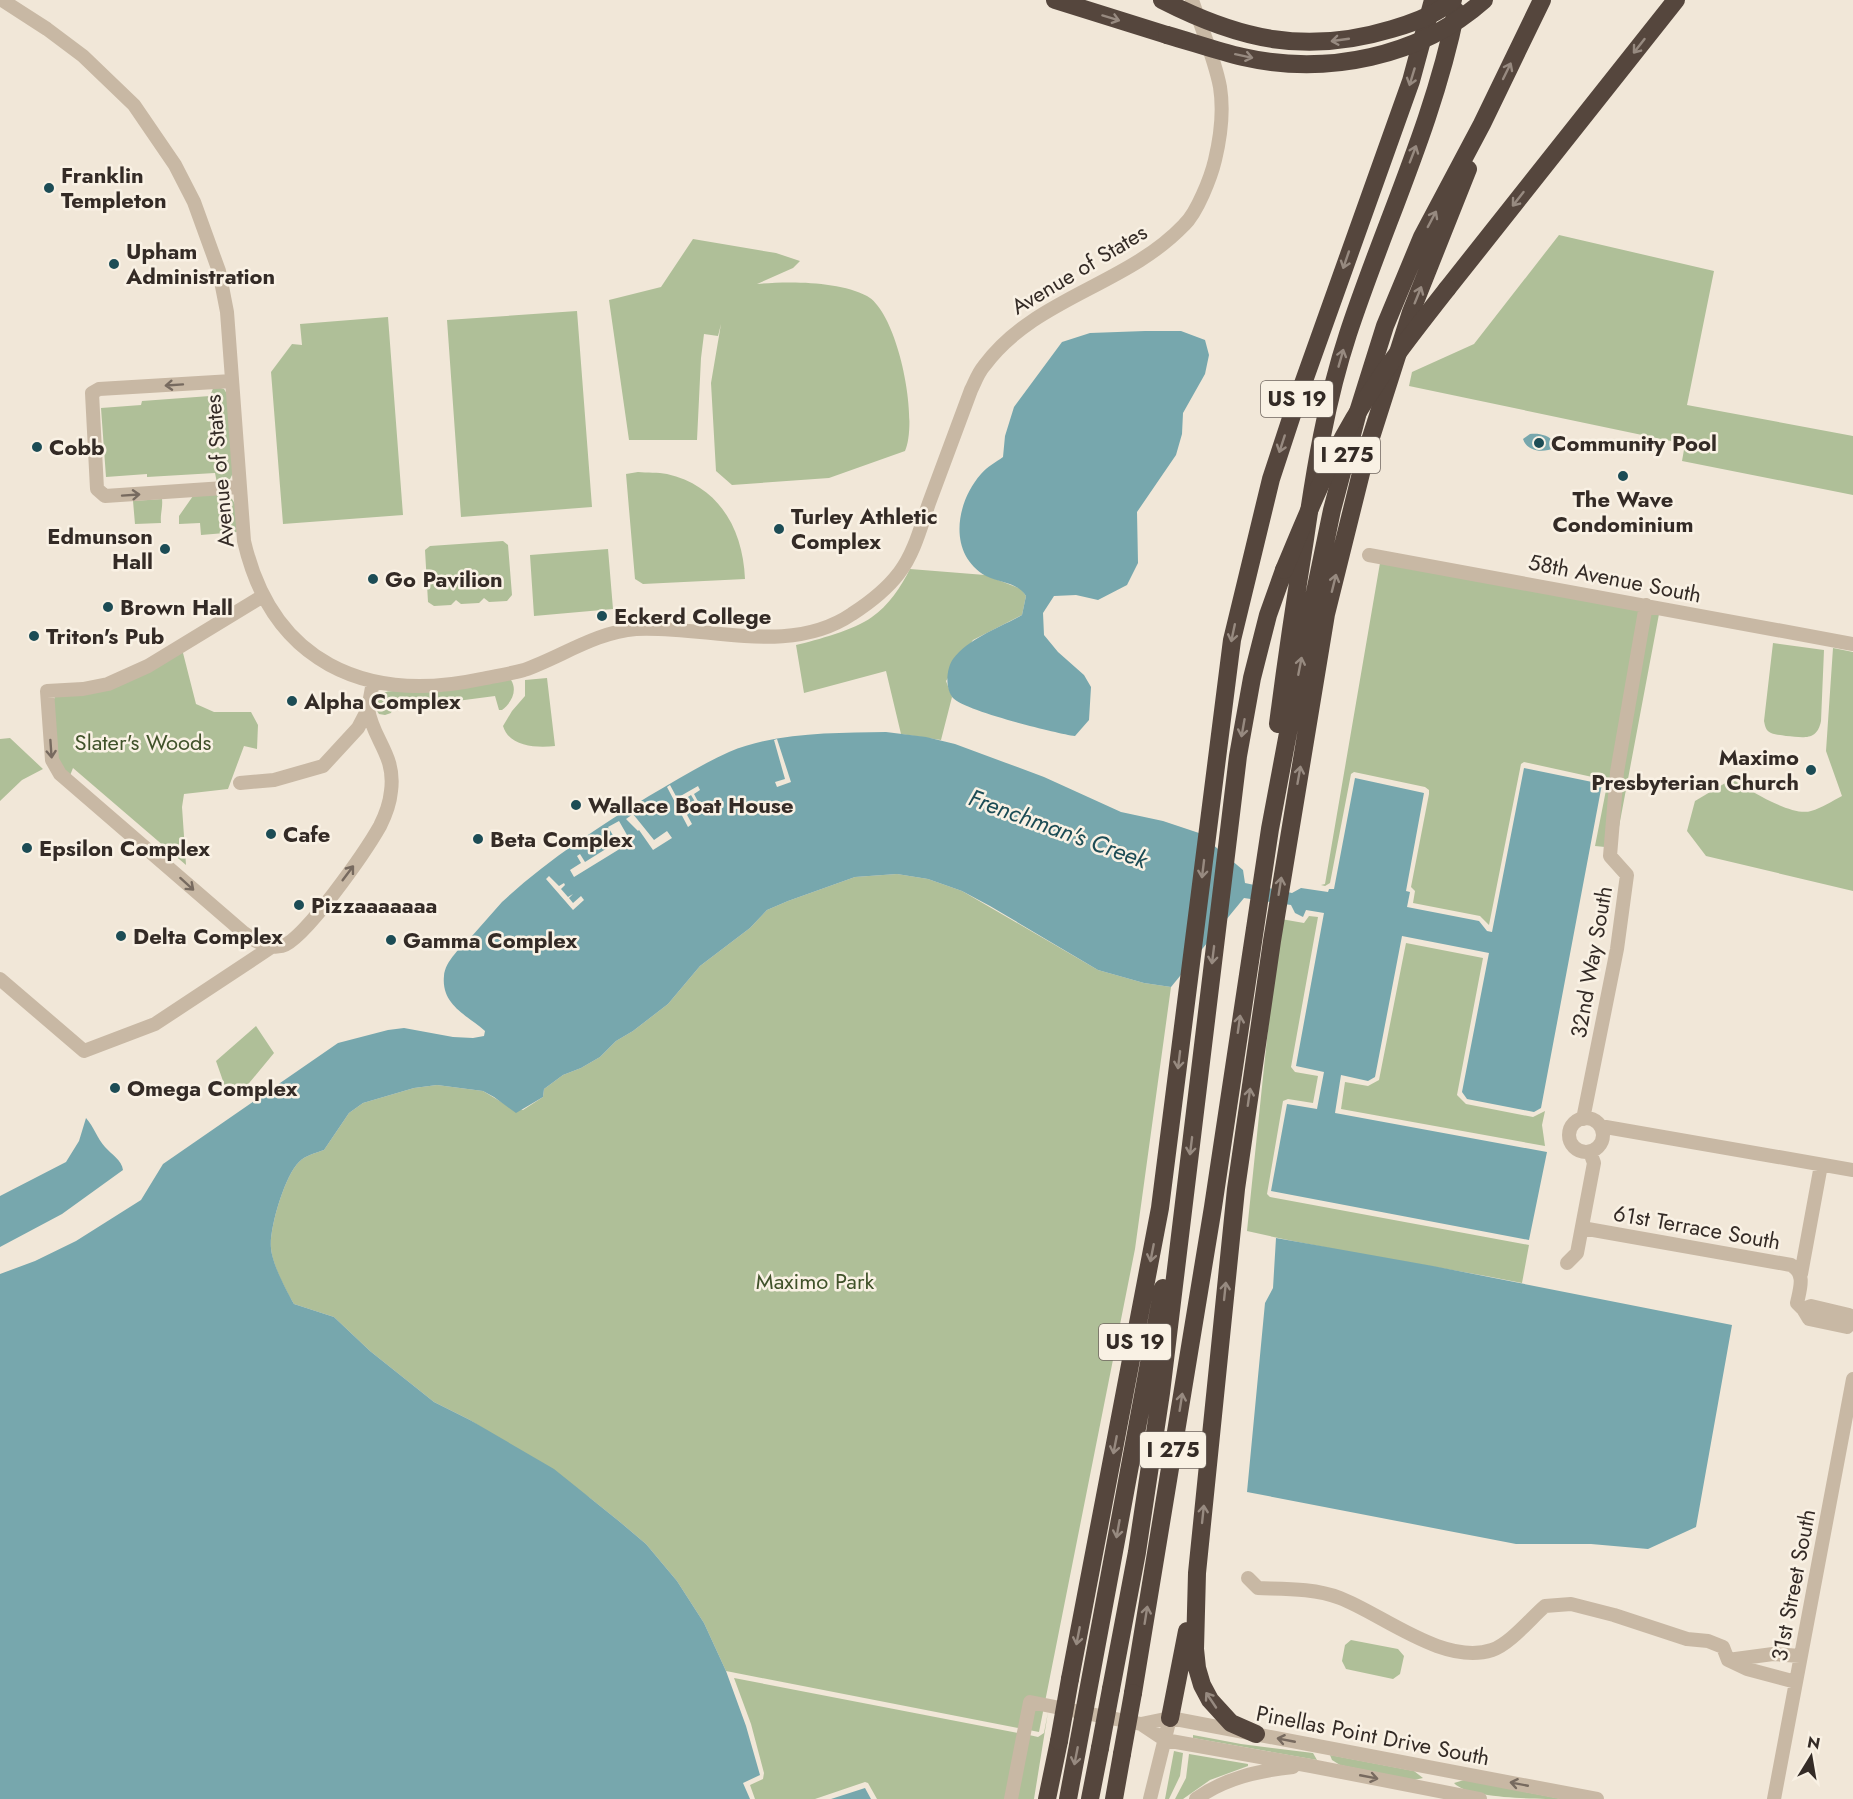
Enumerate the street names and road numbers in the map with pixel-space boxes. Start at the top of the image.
street label: Avenue of States [1005,216,1153,322]
road number: US 19 [1261,381,1333,417]
street label: Avenue of States [196,393,242,549]
road number: I 275 [1314,437,1380,473]
street label: 58th Avenue South [1526,546,1704,610]
street label: 32nd Way South [1562,883,1620,1041]
street label: 61st Terrace South [1611,1197,1783,1257]
road number: US 19 [1099,1324,1171,1360]
road number: I 275 [1140,1432,1206,1468]
street label: 31st Street South [1763,1506,1823,1664]
street label: Pinellas Point Drive South [1253,1697,1493,1773]

